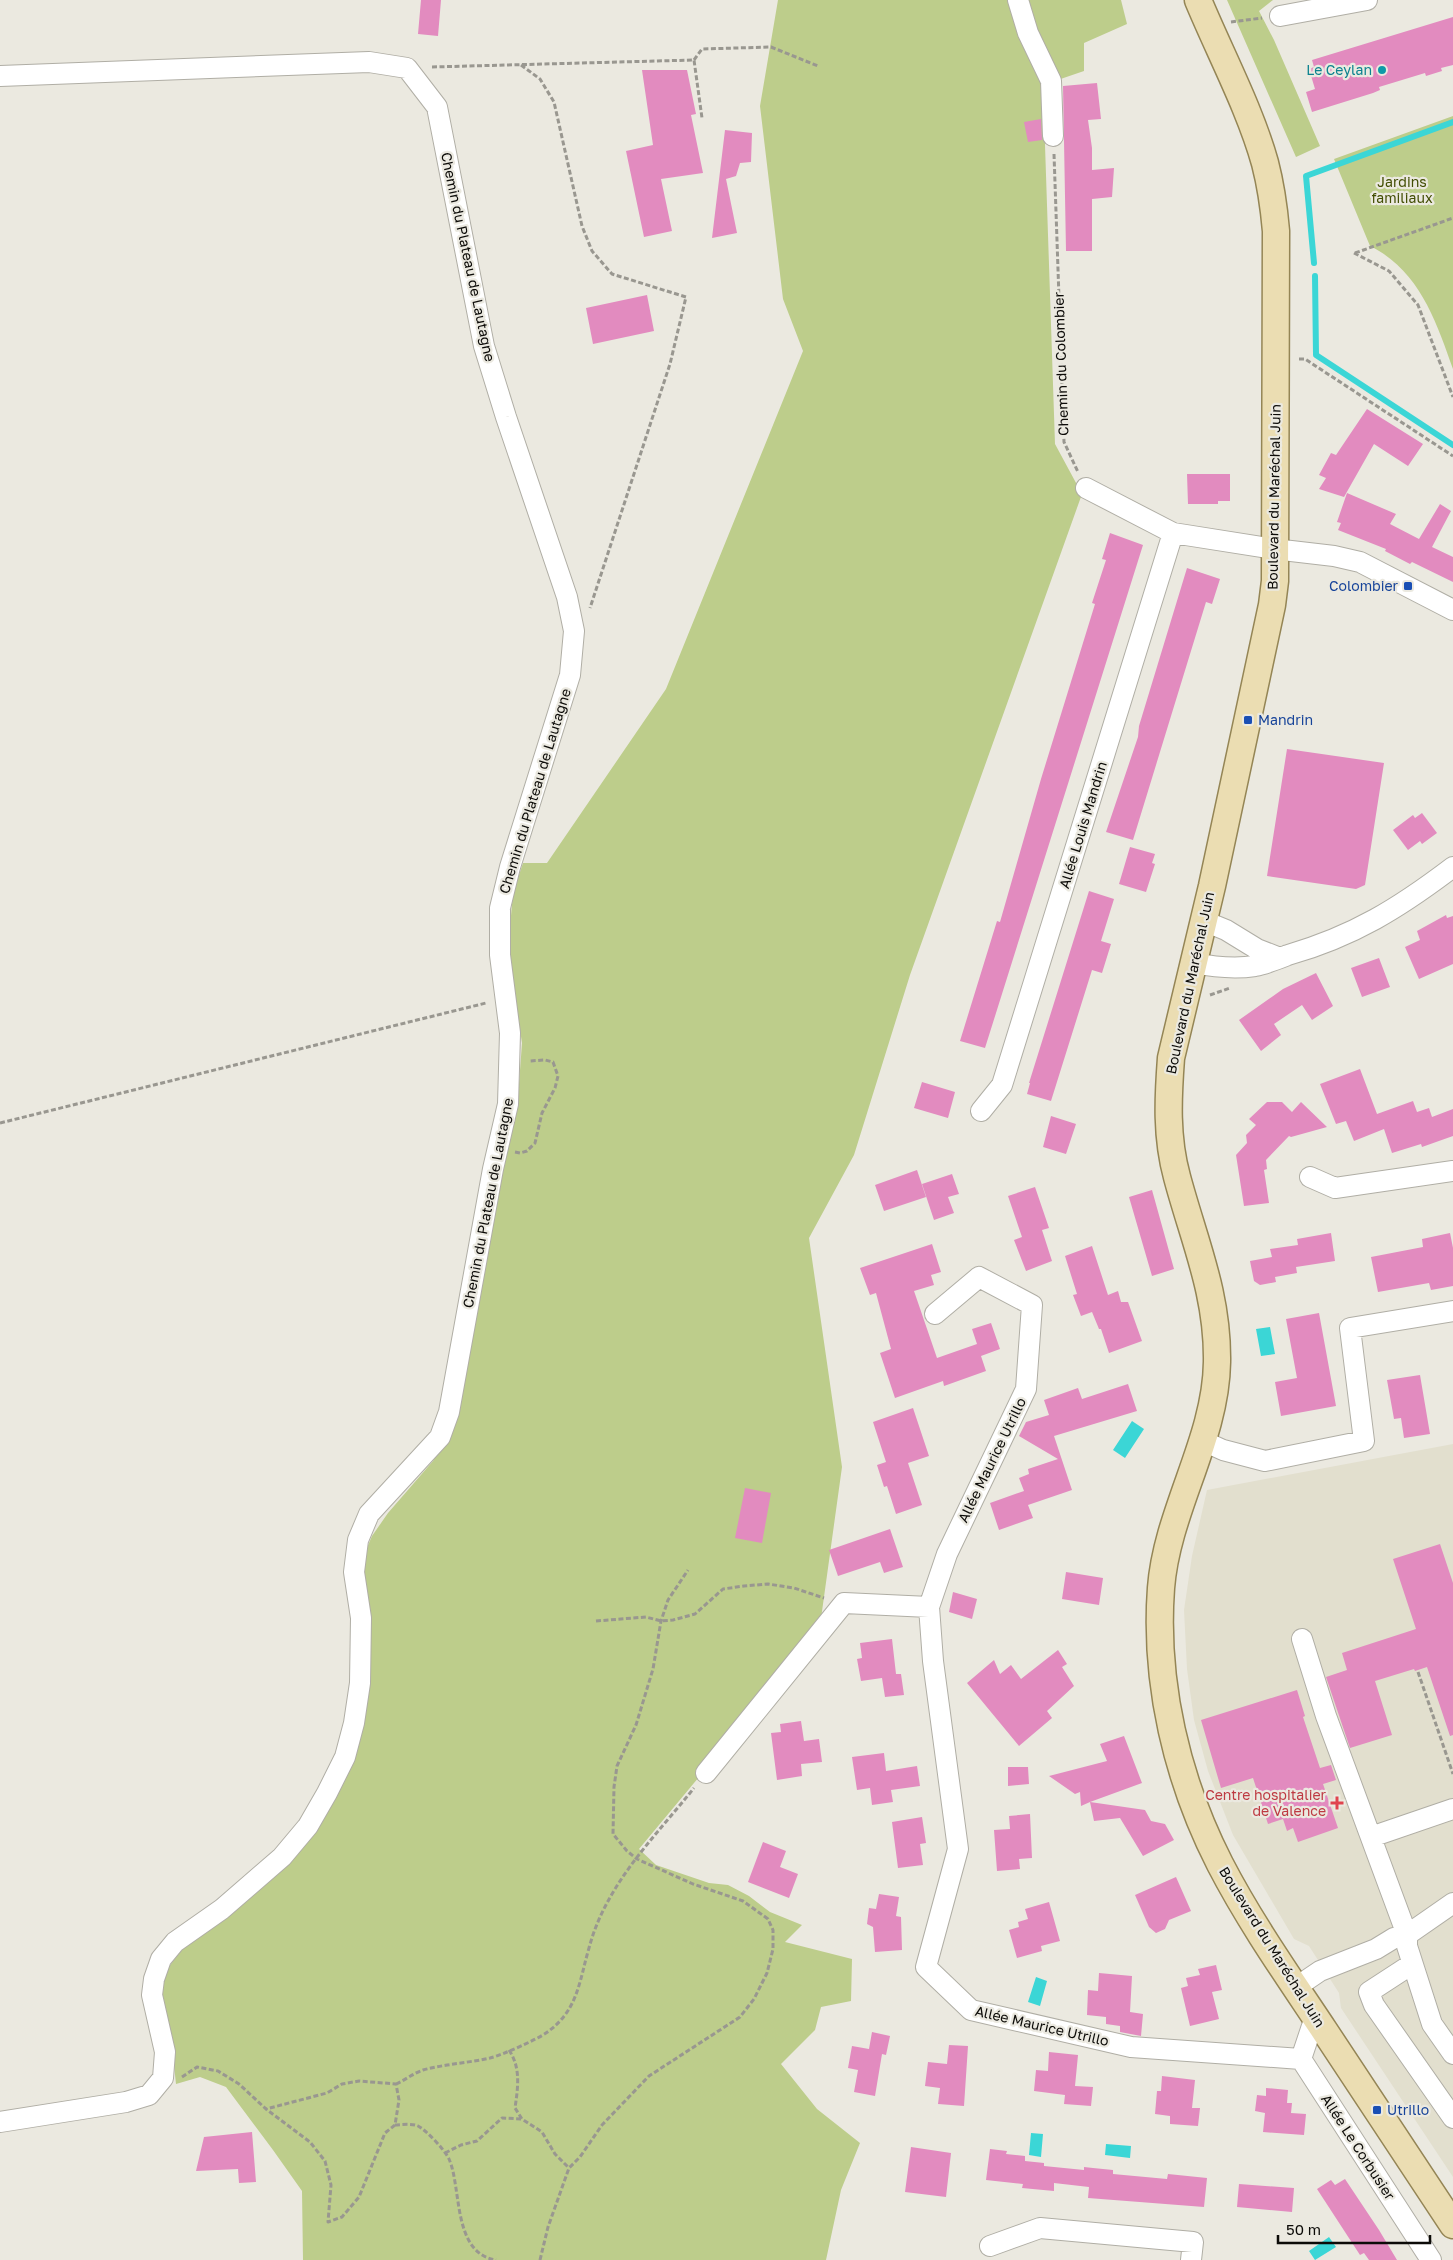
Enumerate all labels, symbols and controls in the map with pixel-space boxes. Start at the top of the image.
place label: Le Ceylan [1306,61,1372,78]
marker: Le Ceylan [1376,64,1388,76]
street label: Chemin du Plateau de Lautagne [438,151,499,363]
park label: Jardins familiaux [1371,173,1433,206]
street label: Chemin du Colombier [1049,291,1072,436]
street label: Boulevard du Maréchal Juin [1263,404,1284,590]
place label: Colombier [1329,577,1399,594]
marker: Colombier [1402,580,1414,592]
street label: Chemin du Plateau de Lautagne [495,686,574,896]
place label: Mandrin [1258,711,1313,728]
marker: Mandrin [1242,714,1254,726]
street label: Allée Louis Mandrin [1055,759,1110,890]
street label: Boulevard du Maréchal Juin [1162,890,1217,1076]
street label: Chemin du Plateau de Lautagne [459,1096,516,1309]
street label: Allée Maurice Utrillo [954,1395,1029,1525]
place label: Centre hospitalier de Valence [1205,1786,1327,1819]
marker: Centre hospitalier de Valence [1330,1796,1344,1810]
street label: Boulevard du Maréchal Juin [1216,1863,1329,2030]
street label: Allée Maurice Utrillo [974,2002,1111,2049]
street label: Allée Le Corbusier [1318,2091,1399,2203]
place label: Utrillo [1387,2101,1429,2118]
marker: Utrillo [1371,2104,1383,2116]
scale bar [1278,2212,1430,2244]
text: 50 m [1286,2220,1321,2238]

